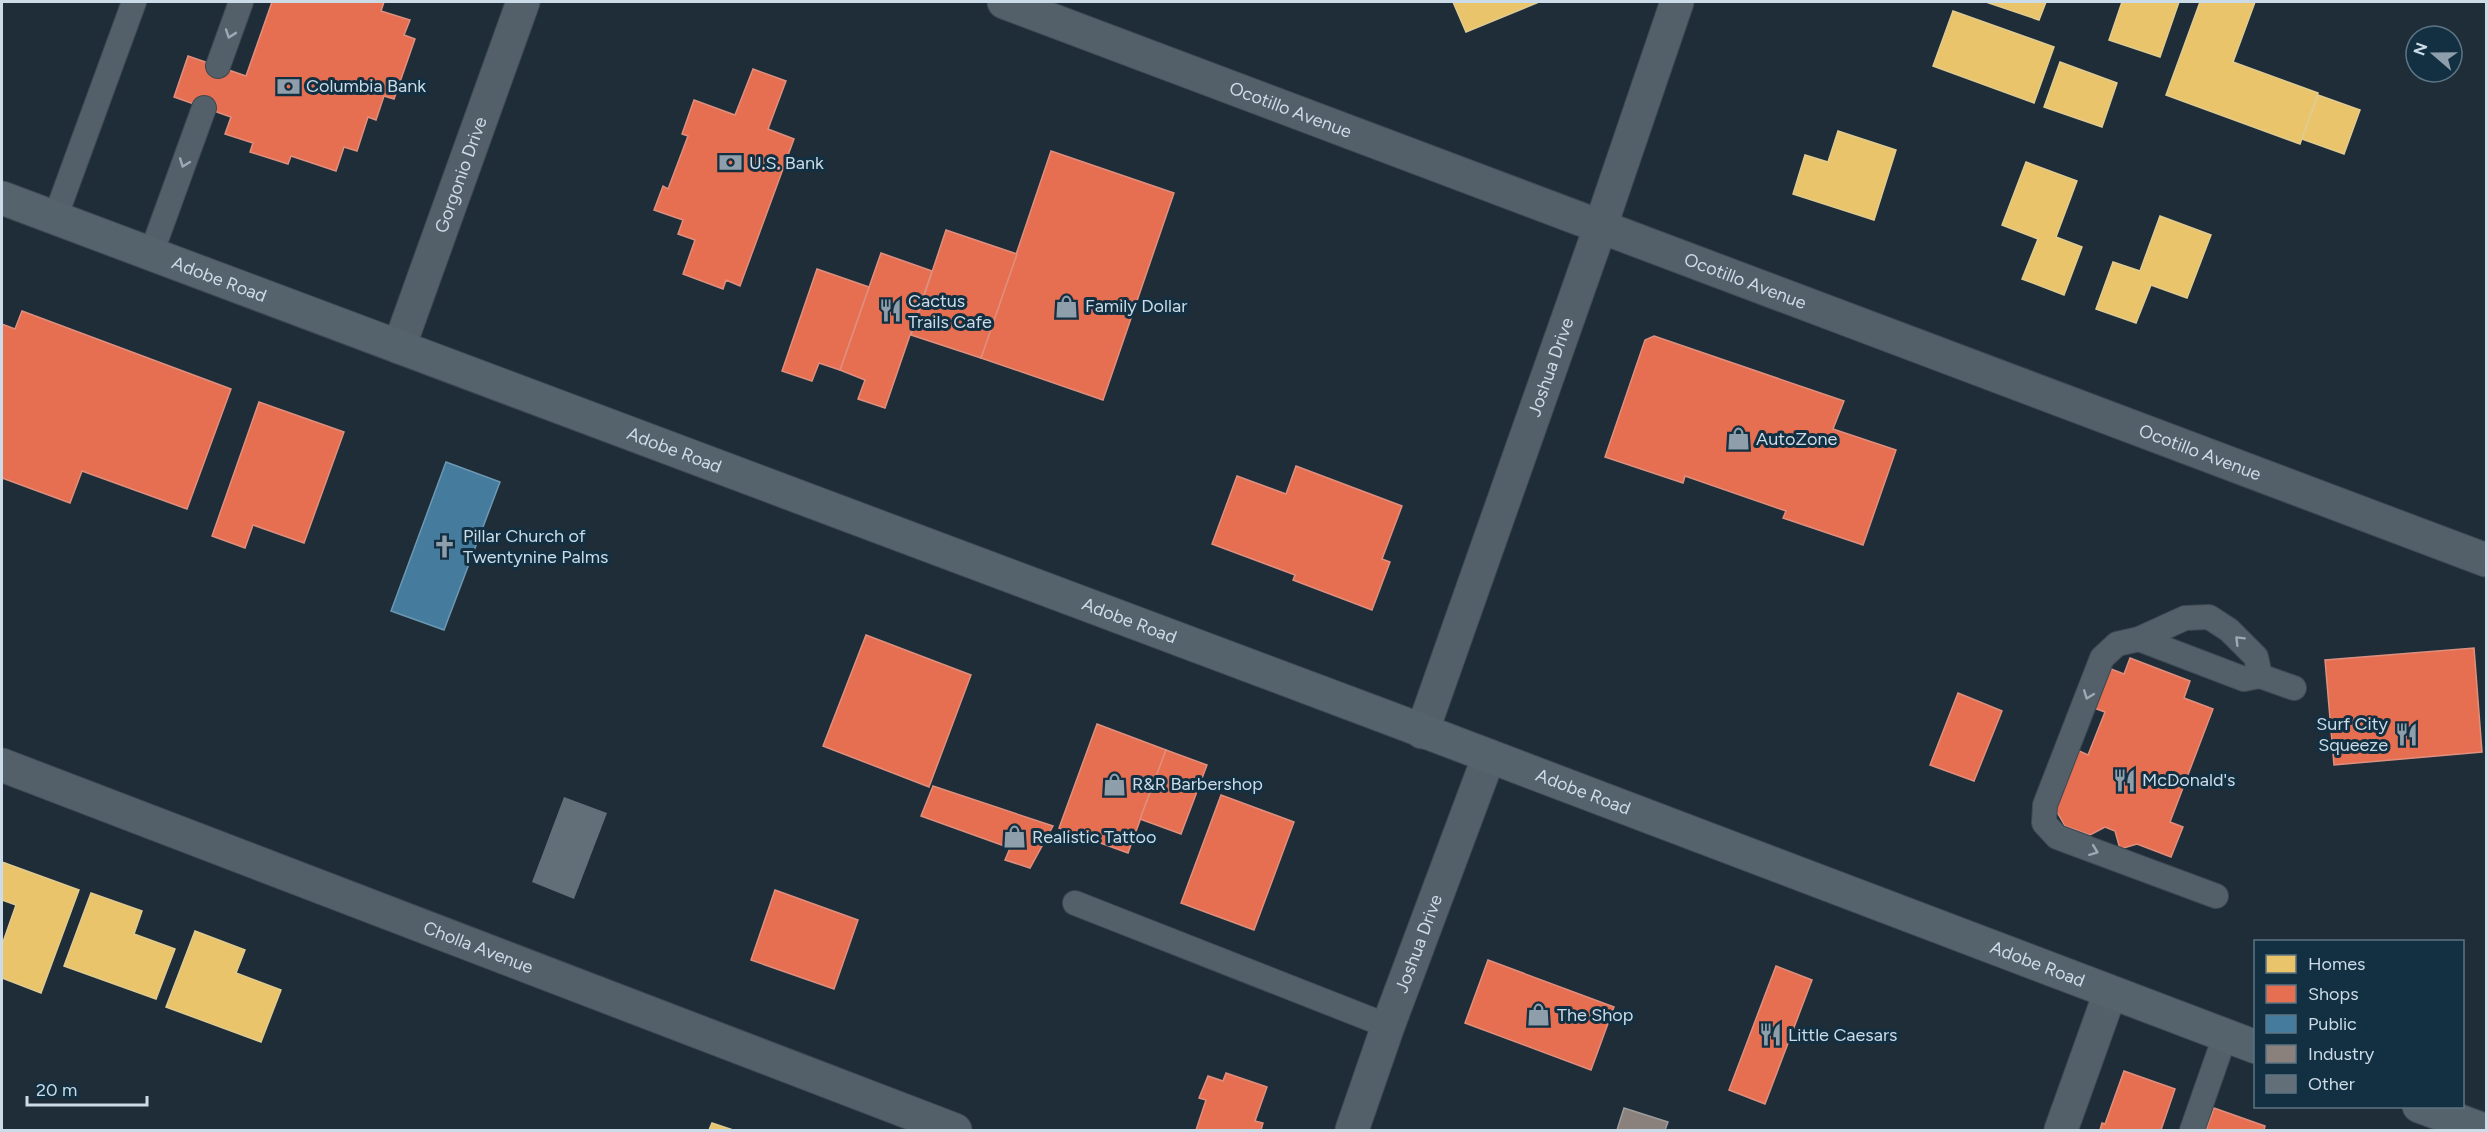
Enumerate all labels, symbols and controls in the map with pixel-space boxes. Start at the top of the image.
north arrow [2404,24,2464,84]
one-way arrow [224,28,237,39]
text: N [2409,40,2431,58]
bank icon: Columbia Bank [275,73,301,99]
place label: Columbia Bank [306,75,426,97]
street label: Ocotillo Avenue [1226,77,1355,143]
street label: Gorgonio Drive [430,113,492,236]
bank icon: U.S. Bank [718,150,744,176]
place label: U.S. Bank [749,152,824,174]
one-way arrow [179,157,192,168]
street label: Ocotillo Avenue [1681,248,1810,314]
street label: Adobe Road [169,252,270,307]
place label: Cactus Trails Cafe [908,290,992,333]
shop icon: Family Dollar [1054,293,1080,319]
place label: Family Dollar [1085,295,1187,317]
restaurant icon: Cactus Trails Cafe [877,298,903,324]
street label: Joshua Drive [1523,314,1578,420]
street label: Ocotillo Avenue [2136,419,2264,485]
street label: Adobe Road [624,422,725,478]
shop icon: AutoZone [1725,426,1751,452]
place label: AutoZone [1756,428,1837,450]
place label: Pillar Church of Twentynine Palms [463,525,608,568]
church icon: Pillar Church of Twentynine Palms [432,533,458,559]
street label: Adobe Road [1079,593,1180,648]
one-way arrow [2236,636,2247,647]
one-way arrow [2082,689,2095,699]
place label: Surf City Squeeze [2316,713,2389,756]
restaurant icon: Surf City Squeeze [2393,721,2419,747]
street label: Adobe Road [1533,764,1634,820]
restaurant icon: McDonald's [2111,767,2137,793]
place label: McDonald's [2142,769,2236,791]
shop icon: R&R Barbershop [1101,771,1127,797]
place label: R&R Barbershop [1132,773,1263,795]
shop icon: Realistic Tattoo [1001,824,1027,850]
place label: Realistic Tattoo [1032,826,1156,848]
one-way arrow [2088,843,2099,856]
street label: Joshua Drive [1390,891,1447,996]
street label: Cholla Avenue [420,916,536,978]
street label: Adobe Road [1987,936,2088,992]
legend [2254,940,2464,1108]
text: Homes [2308,953,2366,975]
text: Shops [2308,983,2359,1005]
shop icon: The Shop [1526,1002,1552,1028]
place label: The Shop [1557,1004,1633,1026]
text: Public [2308,1013,2357,1035]
restaurant icon: Little Caesars [1757,1022,1783,1048]
place label: Little Caesars [1788,1024,1897,1046]
text: Industry [2308,1043,2375,1065]
scale bar [27,1069,147,1107]
text: Other [2308,1073,2355,1095]
text: 20 m [36,1079,77,1101]

